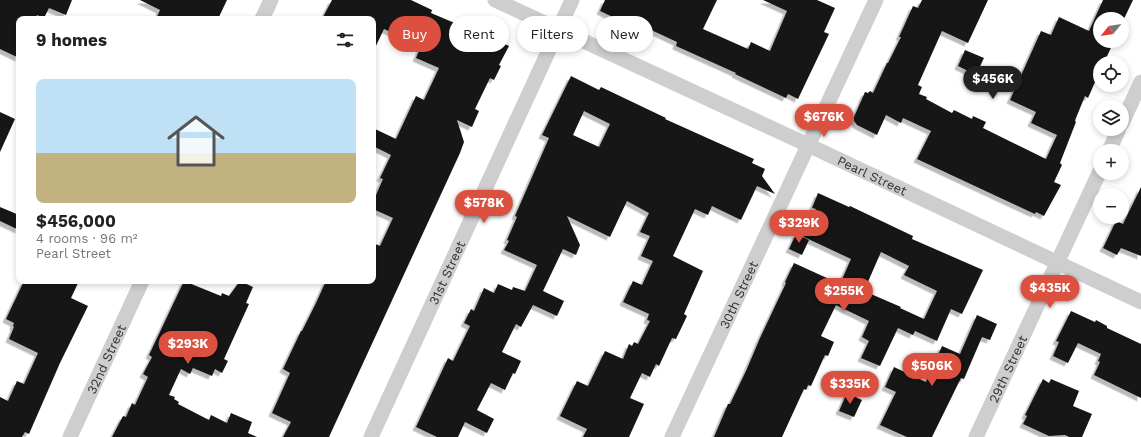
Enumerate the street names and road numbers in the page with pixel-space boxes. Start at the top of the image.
street label: Pearl Street [835,152,910,198]
street label: 31st Street [425,238,468,307]
street label: 30th Street [716,258,761,331]
street label: 32nd Street [84,321,129,396]
street label: 29th Street [986,332,1030,405]

